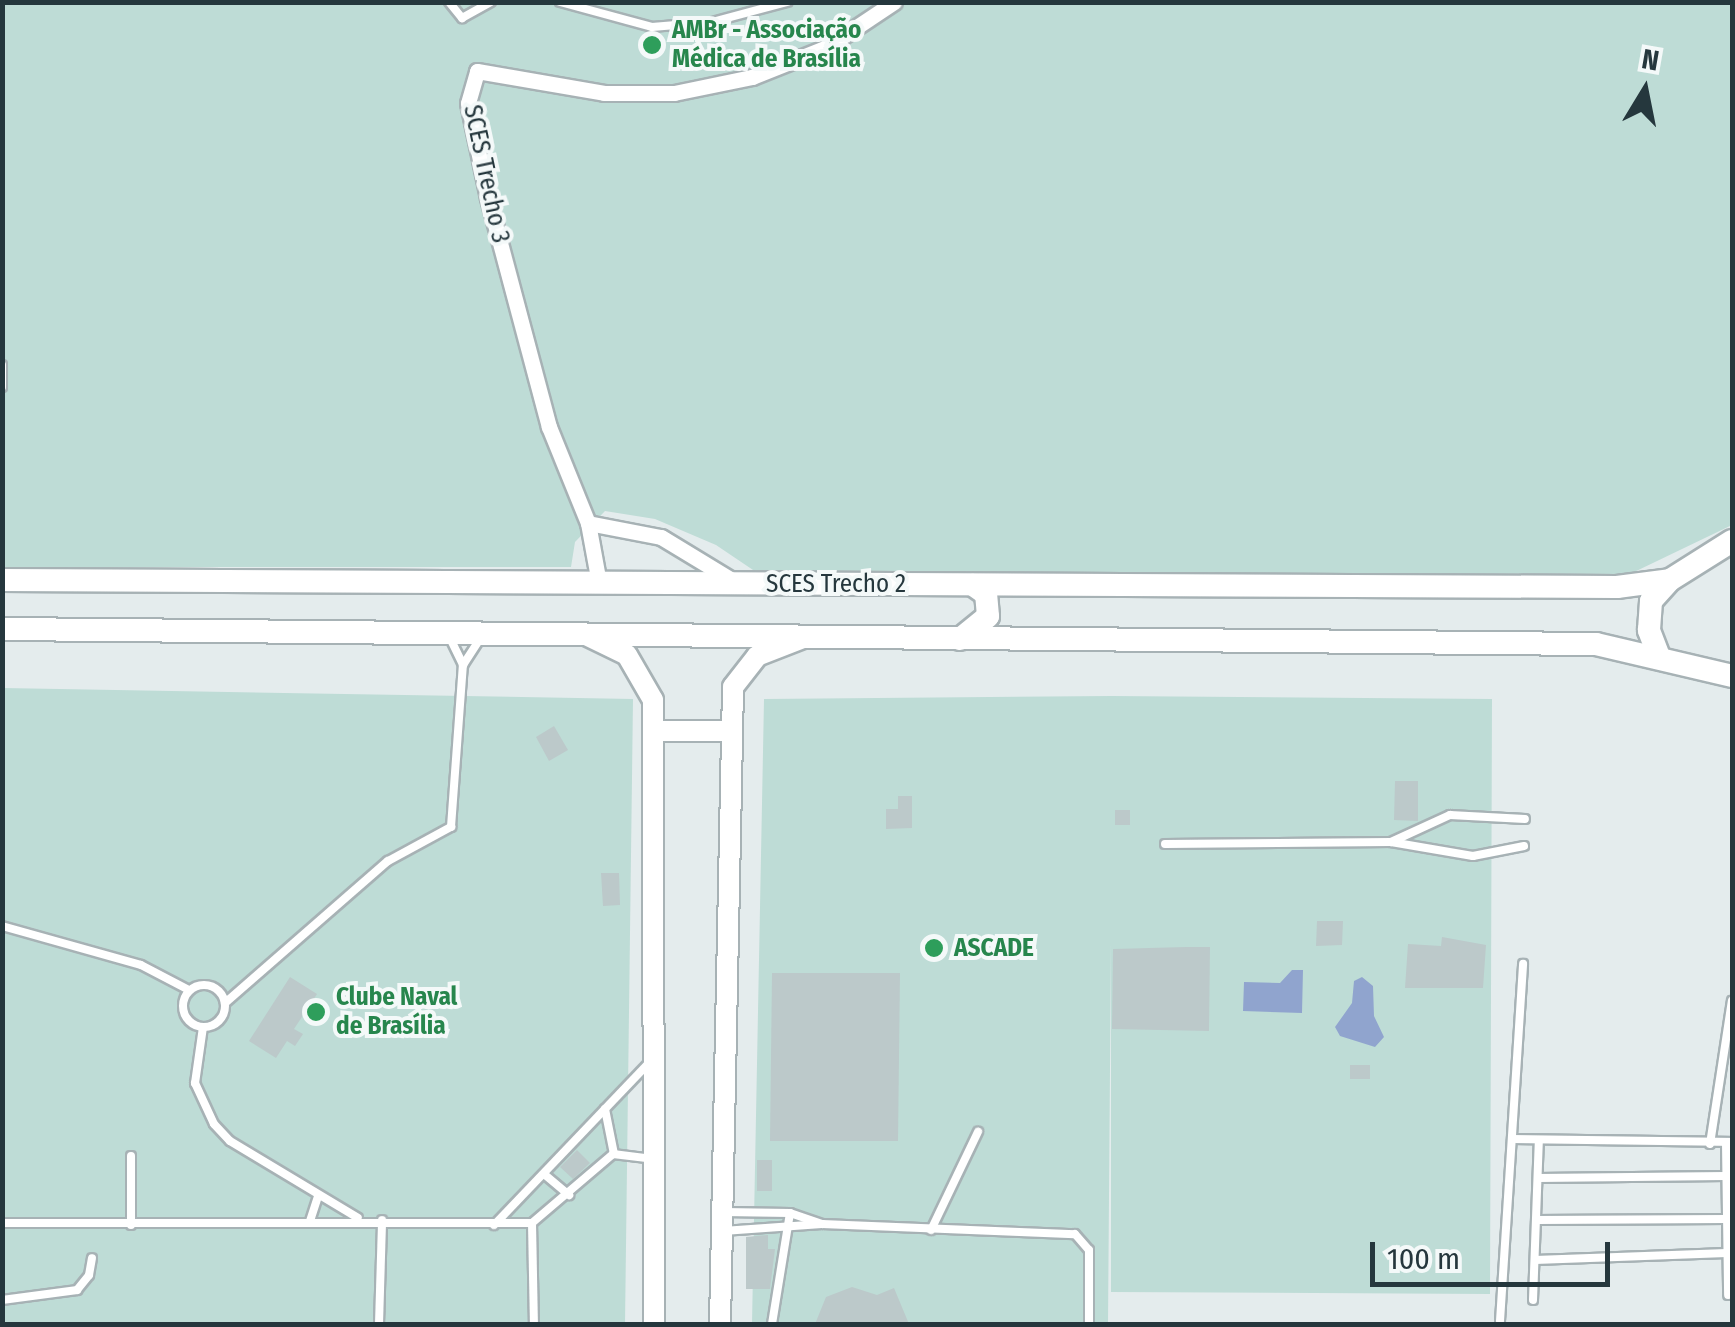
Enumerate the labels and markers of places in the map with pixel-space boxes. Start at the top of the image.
place label: AMBr - Associação Médica de Brasília [672,16,861,75]
marker: AMBr - Associação Médica de Brasília [641,34,663,56]
place label: ASCADE [954,933,1034,963]
marker: ASCADE [923,937,945,959]
place label: Clube Naval de Brasília [336,983,457,1042]
marker: Clube Naval de Brasília [305,1001,327,1023]

